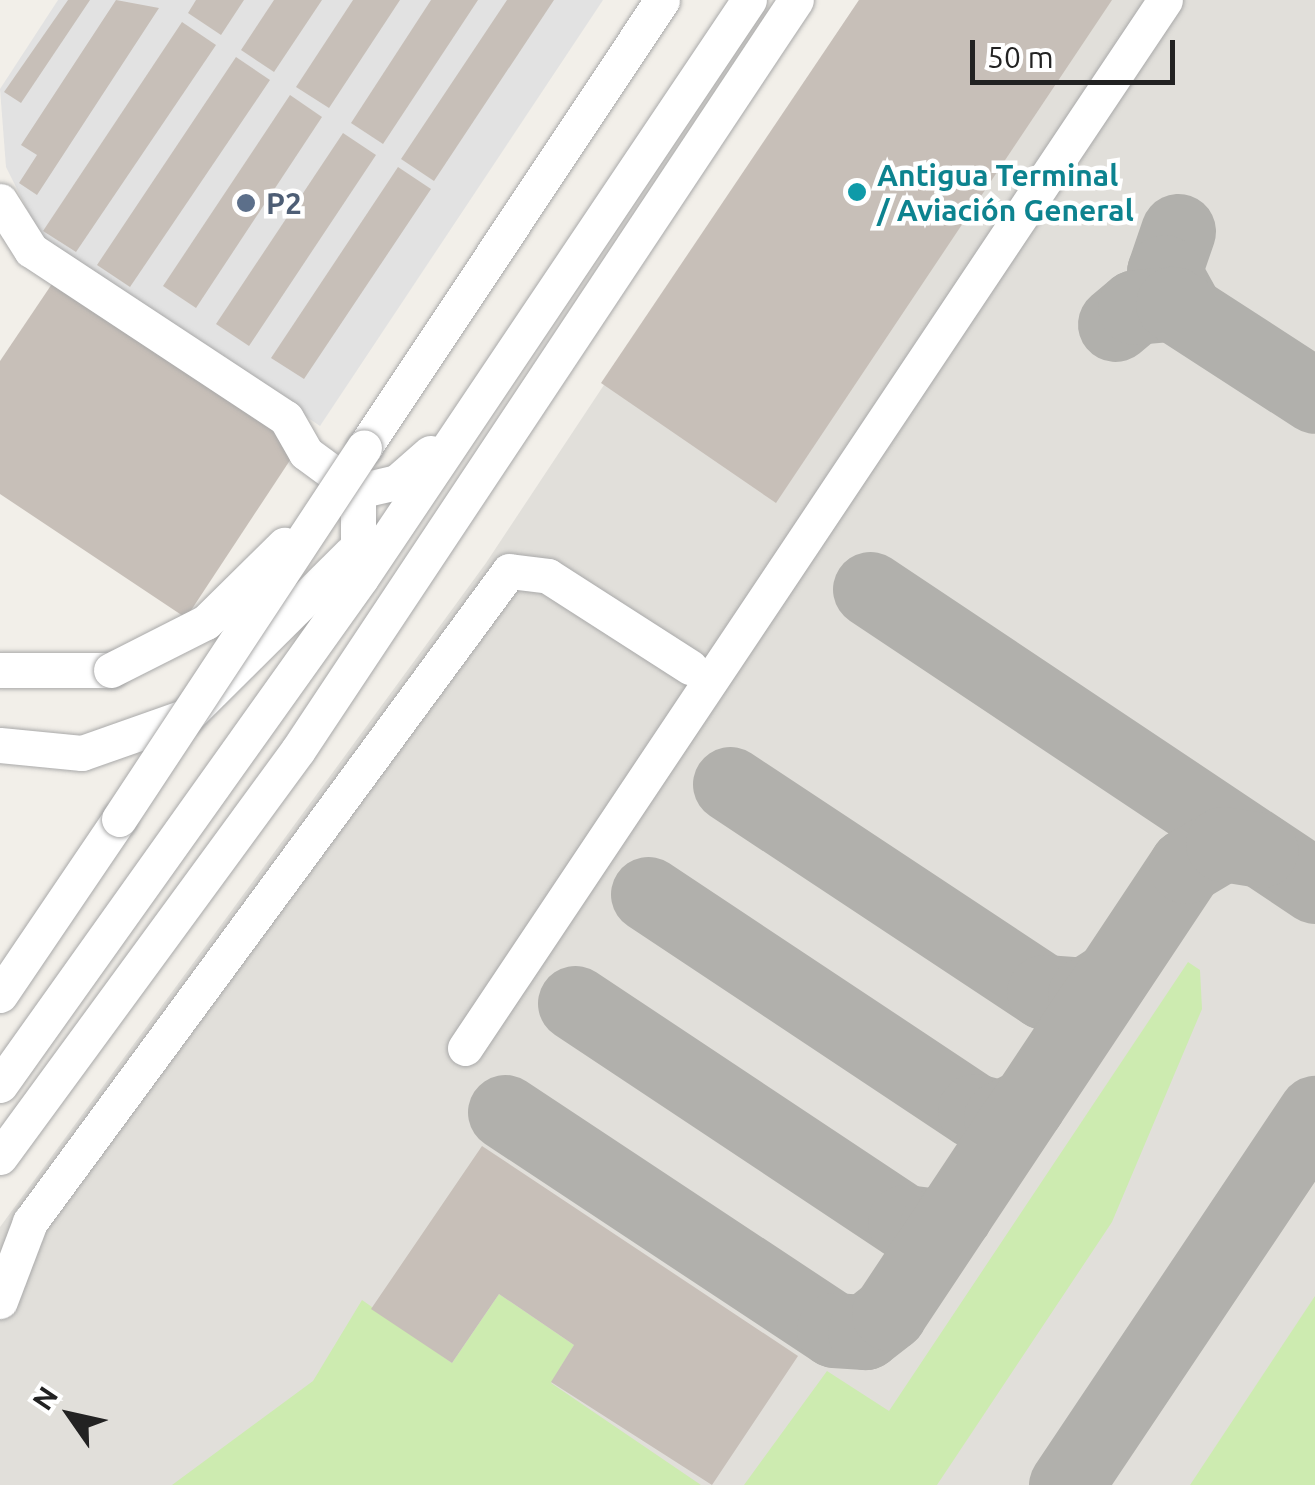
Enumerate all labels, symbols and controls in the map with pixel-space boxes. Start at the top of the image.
scale bar [975,20,1180,82]
text: 50 m [987,40,1054,74]
place label: Antigua Terminal / Aviación General [877,157,1134,228]
marker: Antigua Terminal / Aviación General [846,181,868,203]
place label: P2 [266,185,302,221]
marker: P2 [235,192,257,214]
north arrow [20,1365,120,1465]
text: N [26,1381,63,1415]

